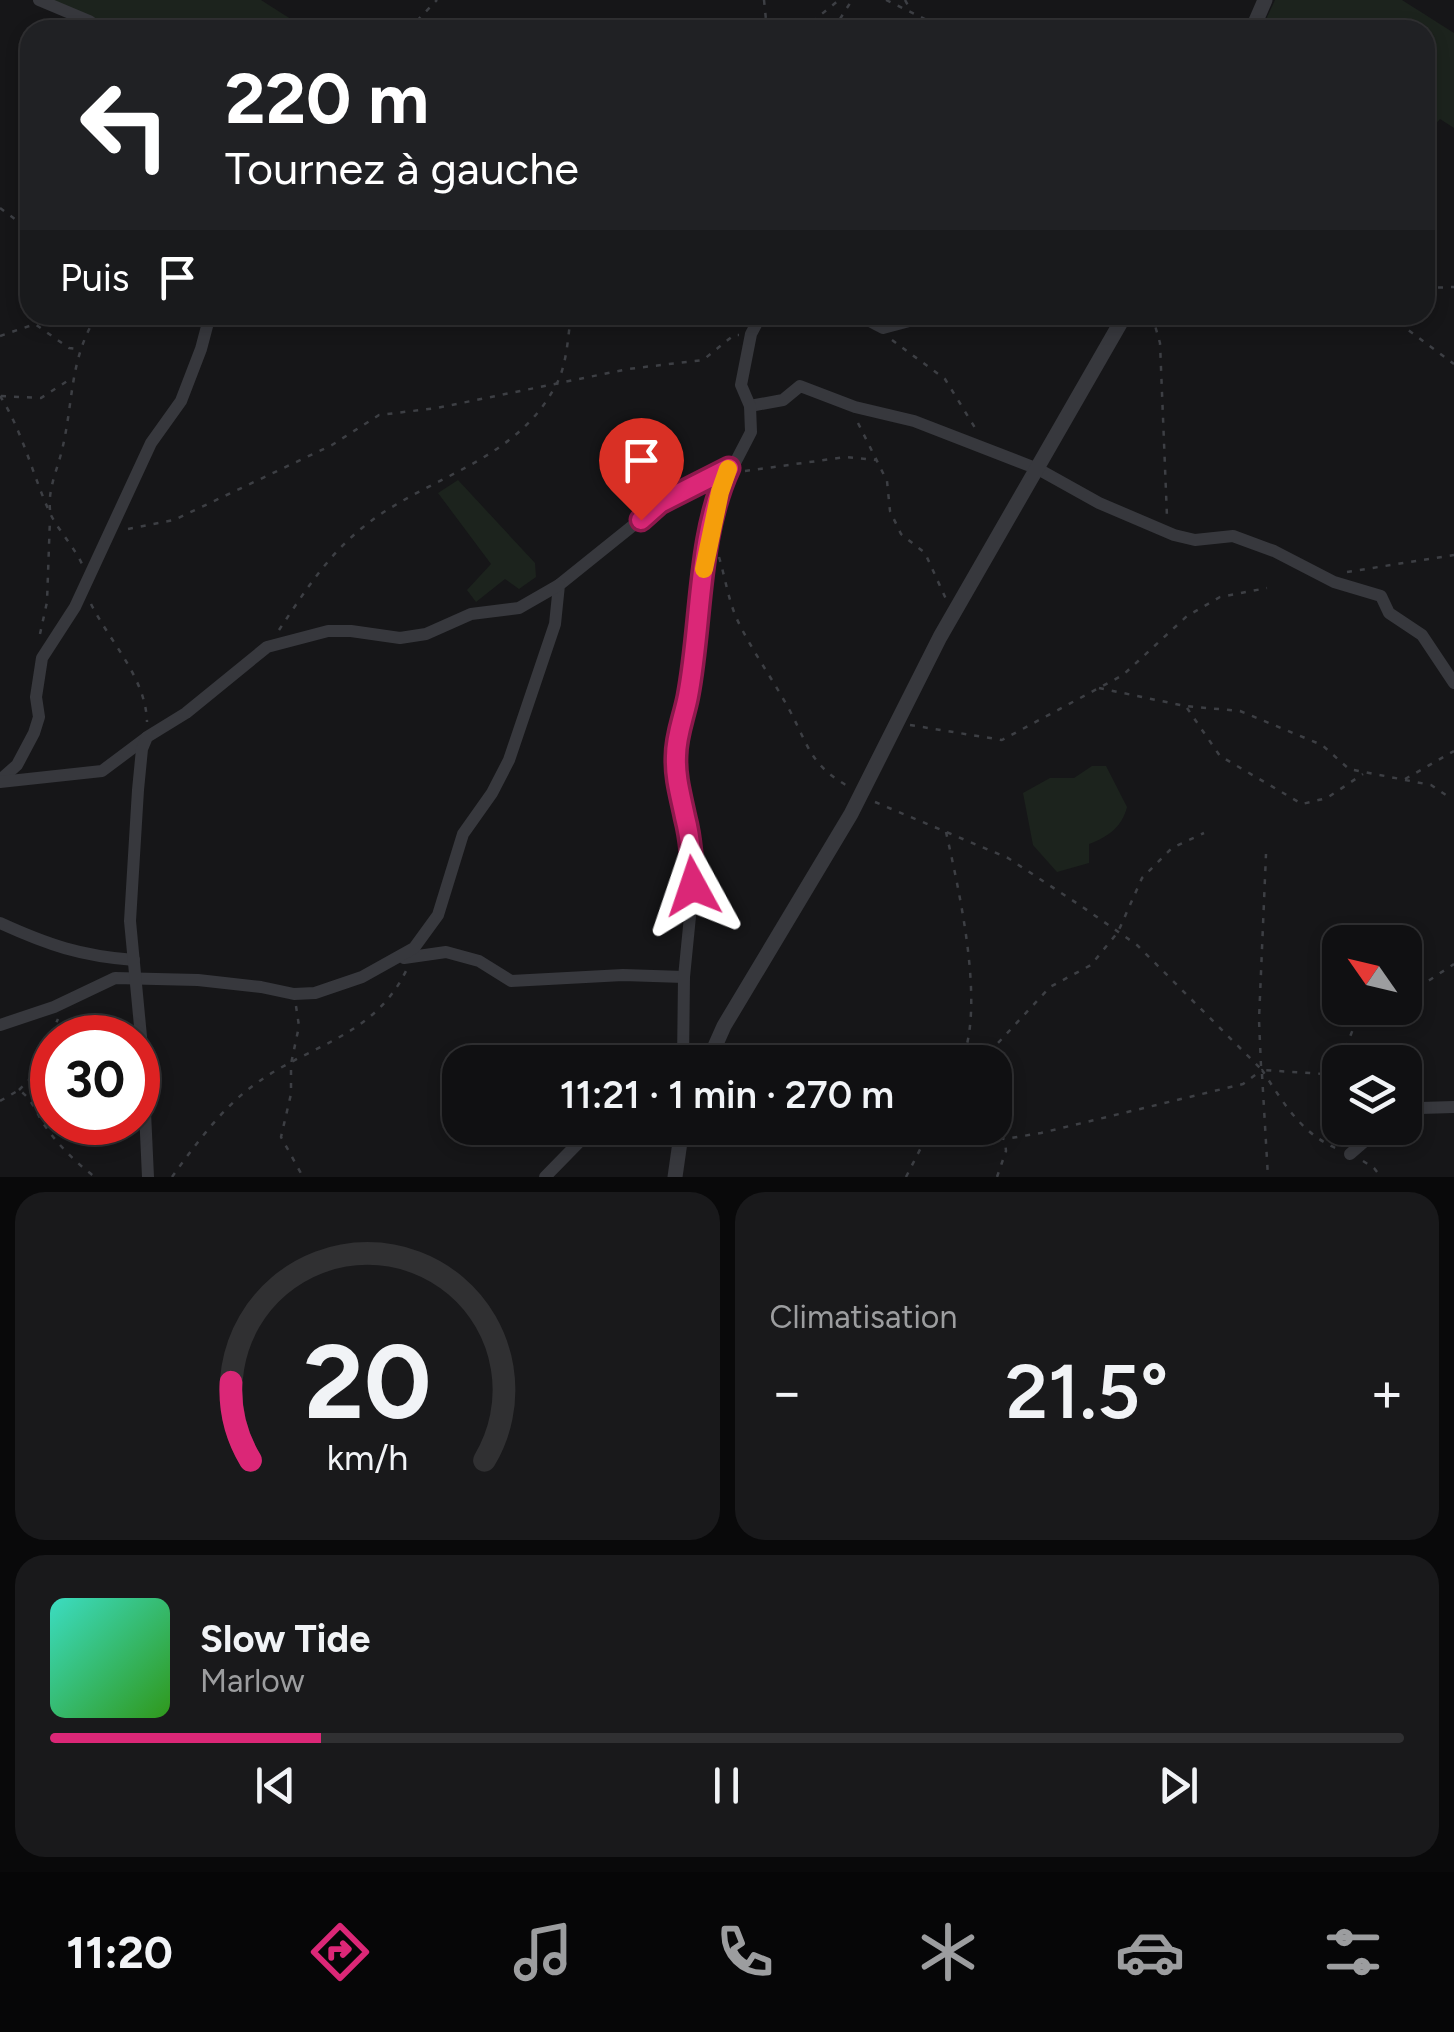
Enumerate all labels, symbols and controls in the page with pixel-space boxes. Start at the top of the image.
text: 220 m [225,56,429,141]
icon: left [60,60,190,190]
text: Tournez à gauche [225,141,579,195]
icon: arrive [150,250,205,305]
text: Puis [60,255,130,301]
pin [599,418,684,521]
icon: arrive [614,433,669,488]
position arrow [641,834,745,938]
north arrow [1322,925,1422,1025]
map controls [1322,925,1422,1145]
speed limit sign: 30 [30,1015,160,1145]
button: layers [1322,1045,1422,1145]
text: 11:21 · 1 min · 270 m [560,1072,894,1118]
text: Climatisation [770,1298,957,1336]
text: 20 [303,1319,431,1444]
text: 21.5° [1005,1347,1168,1437]
text: − [770,1359,804,1425]
text: + [1370,1359,1404,1425]
text: km/h [326,1436,408,1479]
text: Slow Tide [200,1616,370,1662]
text: Marlow [200,1662,304,1700]
icon: previous [248,1758,303,1813]
icon: pause [699,1758,754,1813]
icon: next [1151,1758,1206,1813]
icon: directions [305,1917,375,1987]
icon: music [508,1917,578,1987]
icon: phone [710,1917,780,1987]
icon: climate [913,1917,983,1987]
icon: car [1115,1917,1185,1987]
icon: filters [1318,1917,1388,1987]
text: 11:20 [66,1925,173,1979]

